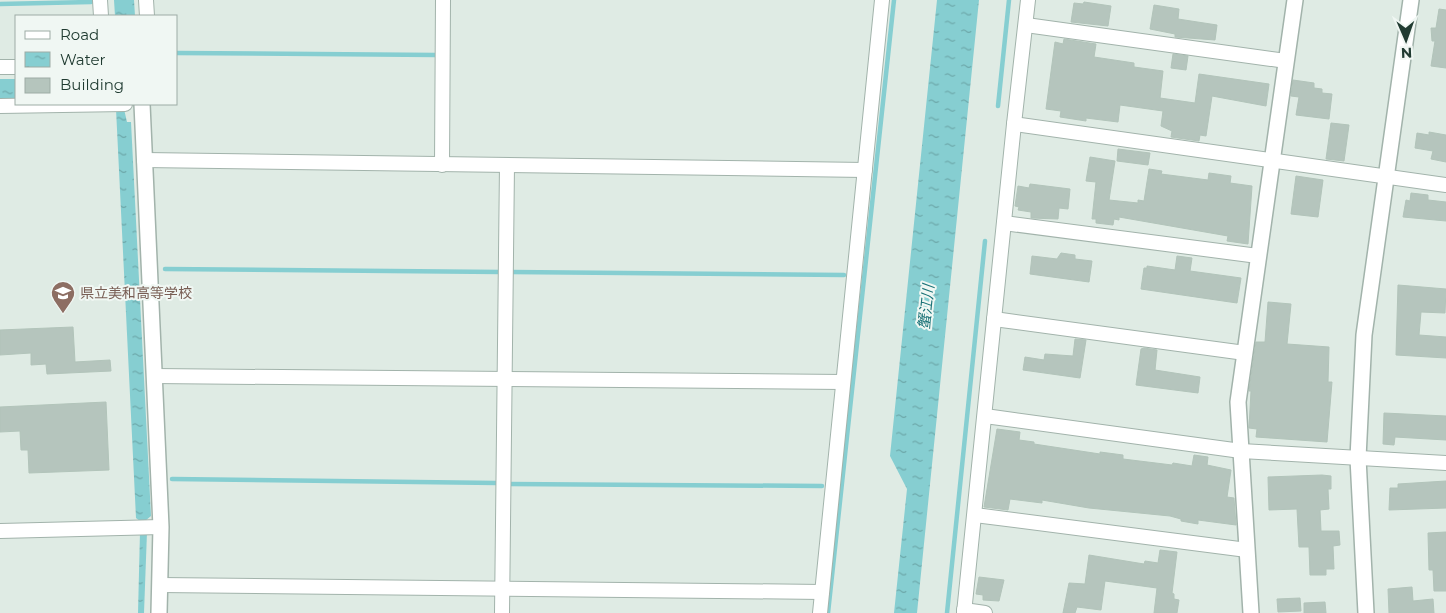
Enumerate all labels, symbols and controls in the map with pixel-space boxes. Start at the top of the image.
legend [15,15,178,105]
north arrow [1381,15,1431,65]
text: Road [60,25,99,44]
text: N [1400,44,1412,62]
text: Water [60,50,106,69]
text: Building [60,75,124,94]
school or university icon: 県立美和高等学校 [50,280,76,314]
water label: 蟹江川 [914,282,938,330]
place label: 県立美和高等学校 [80,284,192,302]

